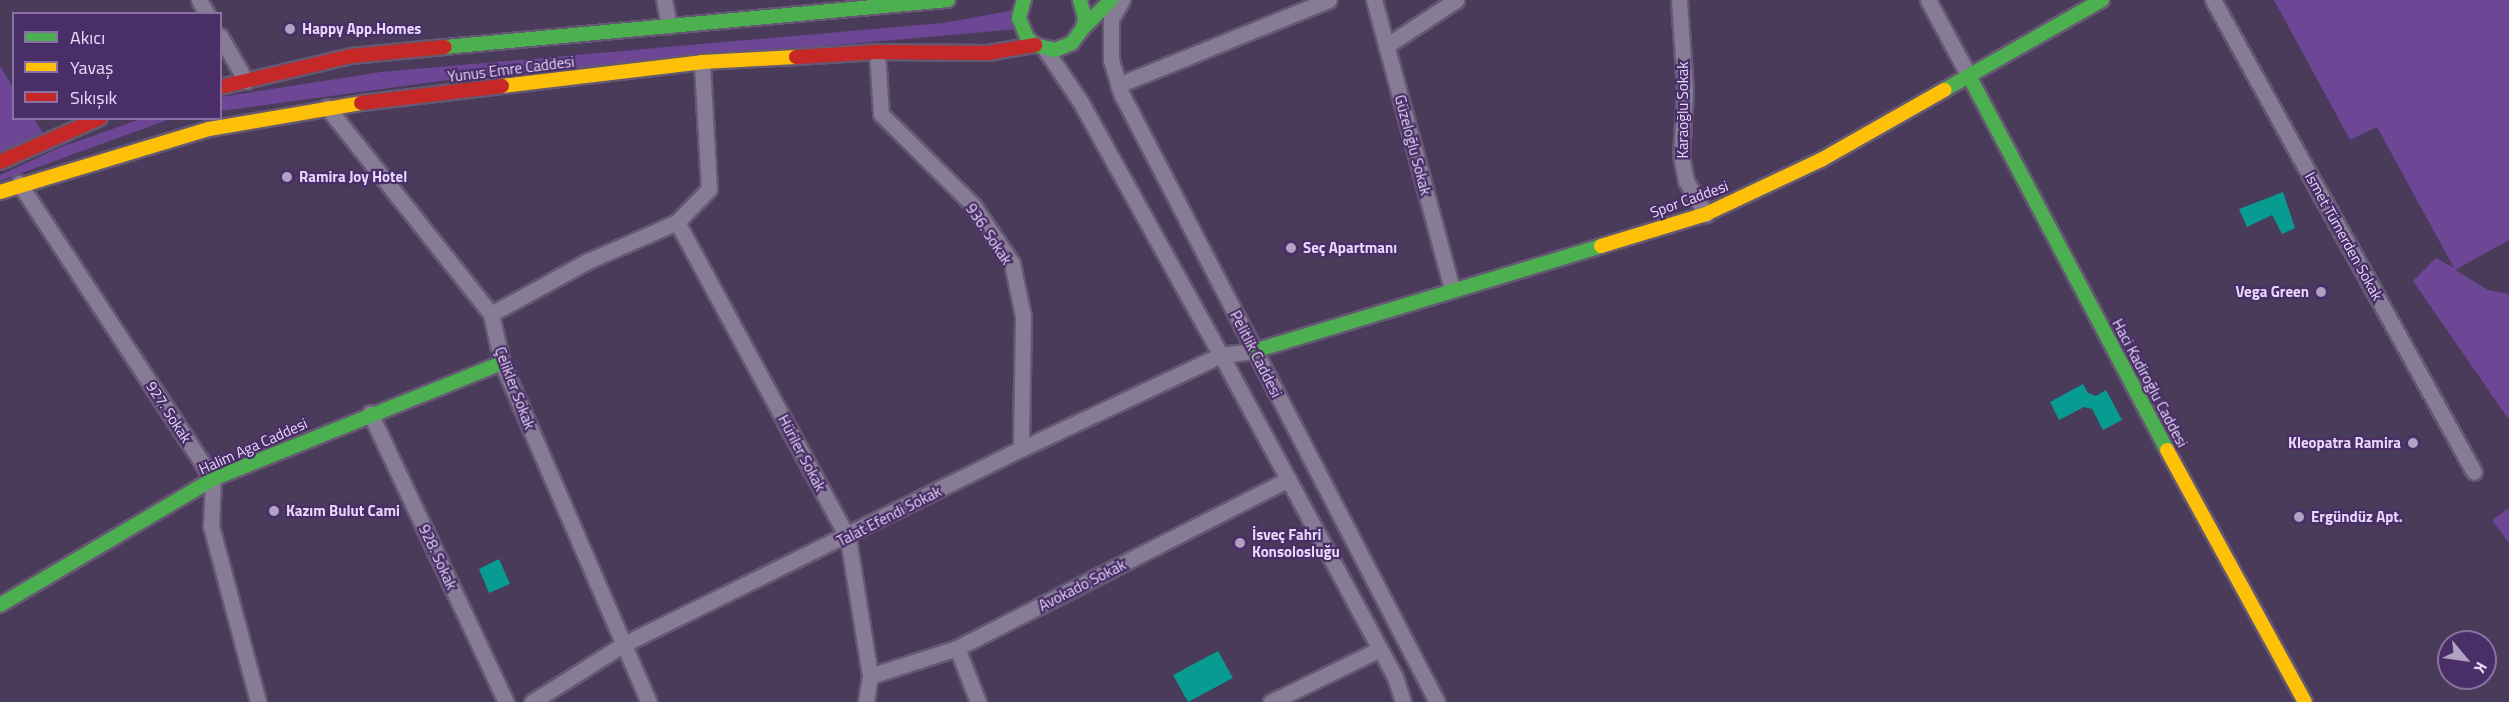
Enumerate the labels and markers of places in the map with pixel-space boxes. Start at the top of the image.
place label: Happy App.Homes [302,20,421,38]
marker: Happy App.Homes [283,22,297,36]
place label: Ramira Joy Hotel [299,168,407,186]
marker: Ramira Joy Hotel [280,170,294,184]
place label: Seç Apartmanı [1303,239,1397,257]
marker: Seç Apartmanı [1284,241,1298,255]
place label: Vega Green [2235,283,2309,301]
marker: Vega Green [2314,285,2328,299]
place label: Kleopatra Ramira [2288,434,2401,452]
marker: Kleopatra Ramira [2406,436,2420,450]
place label: Kazım Bulut Cami [286,502,400,520]
marker: Kazım Bulut Cami [267,504,281,518]
place label: Ergündüz Apt. [2311,508,2403,526]
marker: Ergündüz Apt. [2292,510,2306,524]
place label: İsveç Fahri Konsolosluğu [1252,525,1340,560]
marker: İsveç Fahri Konsolosluğu [1233,536,1247,550]

